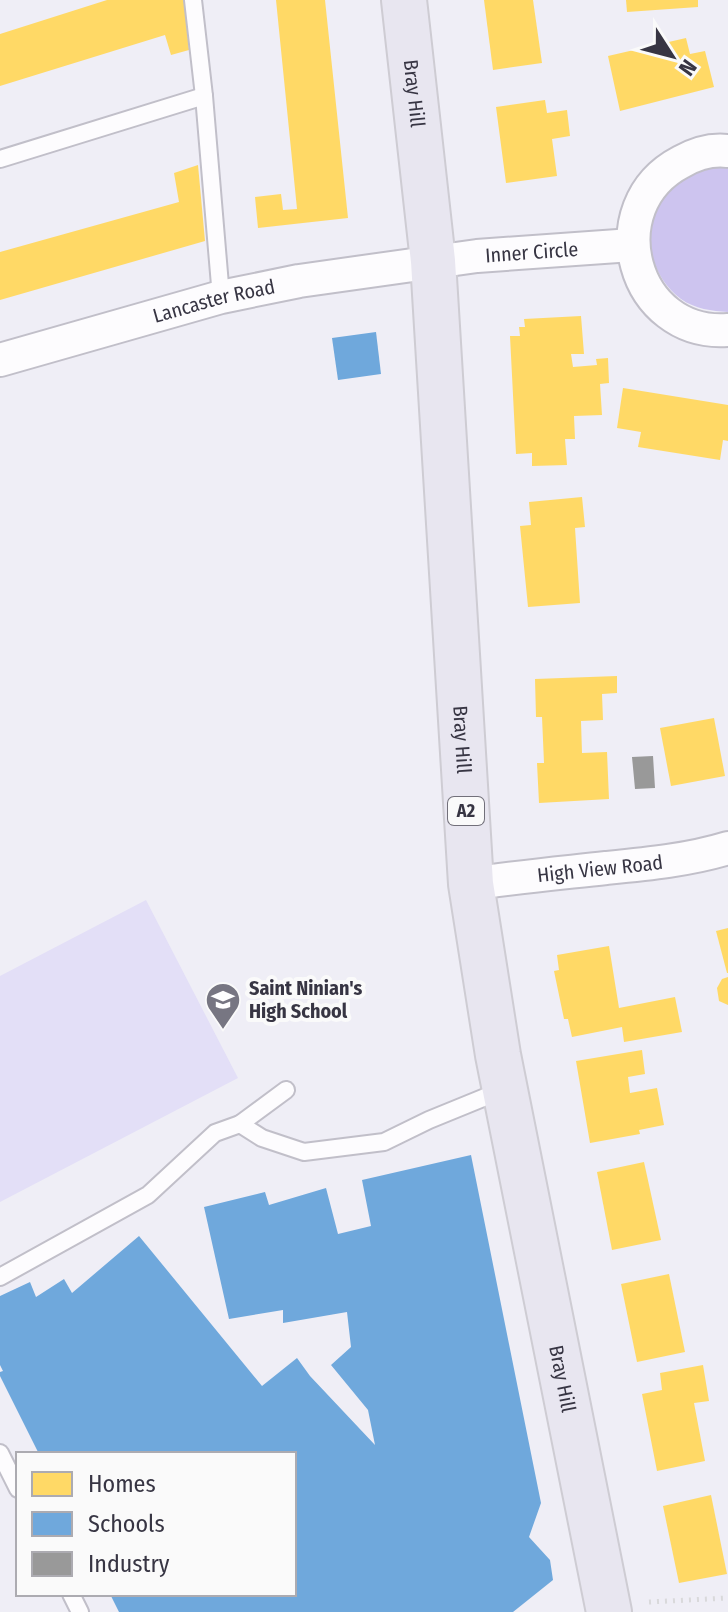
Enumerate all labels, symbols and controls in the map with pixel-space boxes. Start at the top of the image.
north arrow [632,16,712,96]
text: N [673,54,703,81]
street label: Bray Hill [399,58,430,129]
street label: Inner Circle [484,237,579,267]
street label: Lancaster Road [150,274,277,328]
street label: Bray Hill [448,705,476,774]
road number: A2 [448,797,484,825]
street label: High View Road [536,850,664,887]
place label: Saint Ninian's High School [249,976,362,1023]
school or university icon: Saint Ninian's High School [204,981,242,1031]
street label: Bray Hill [544,1343,581,1415]
legend [16,1452,296,1596]
text: Homes [88,1470,156,1498]
text: Schools [88,1510,165,1538]
text: Industry [88,1550,170,1578]

